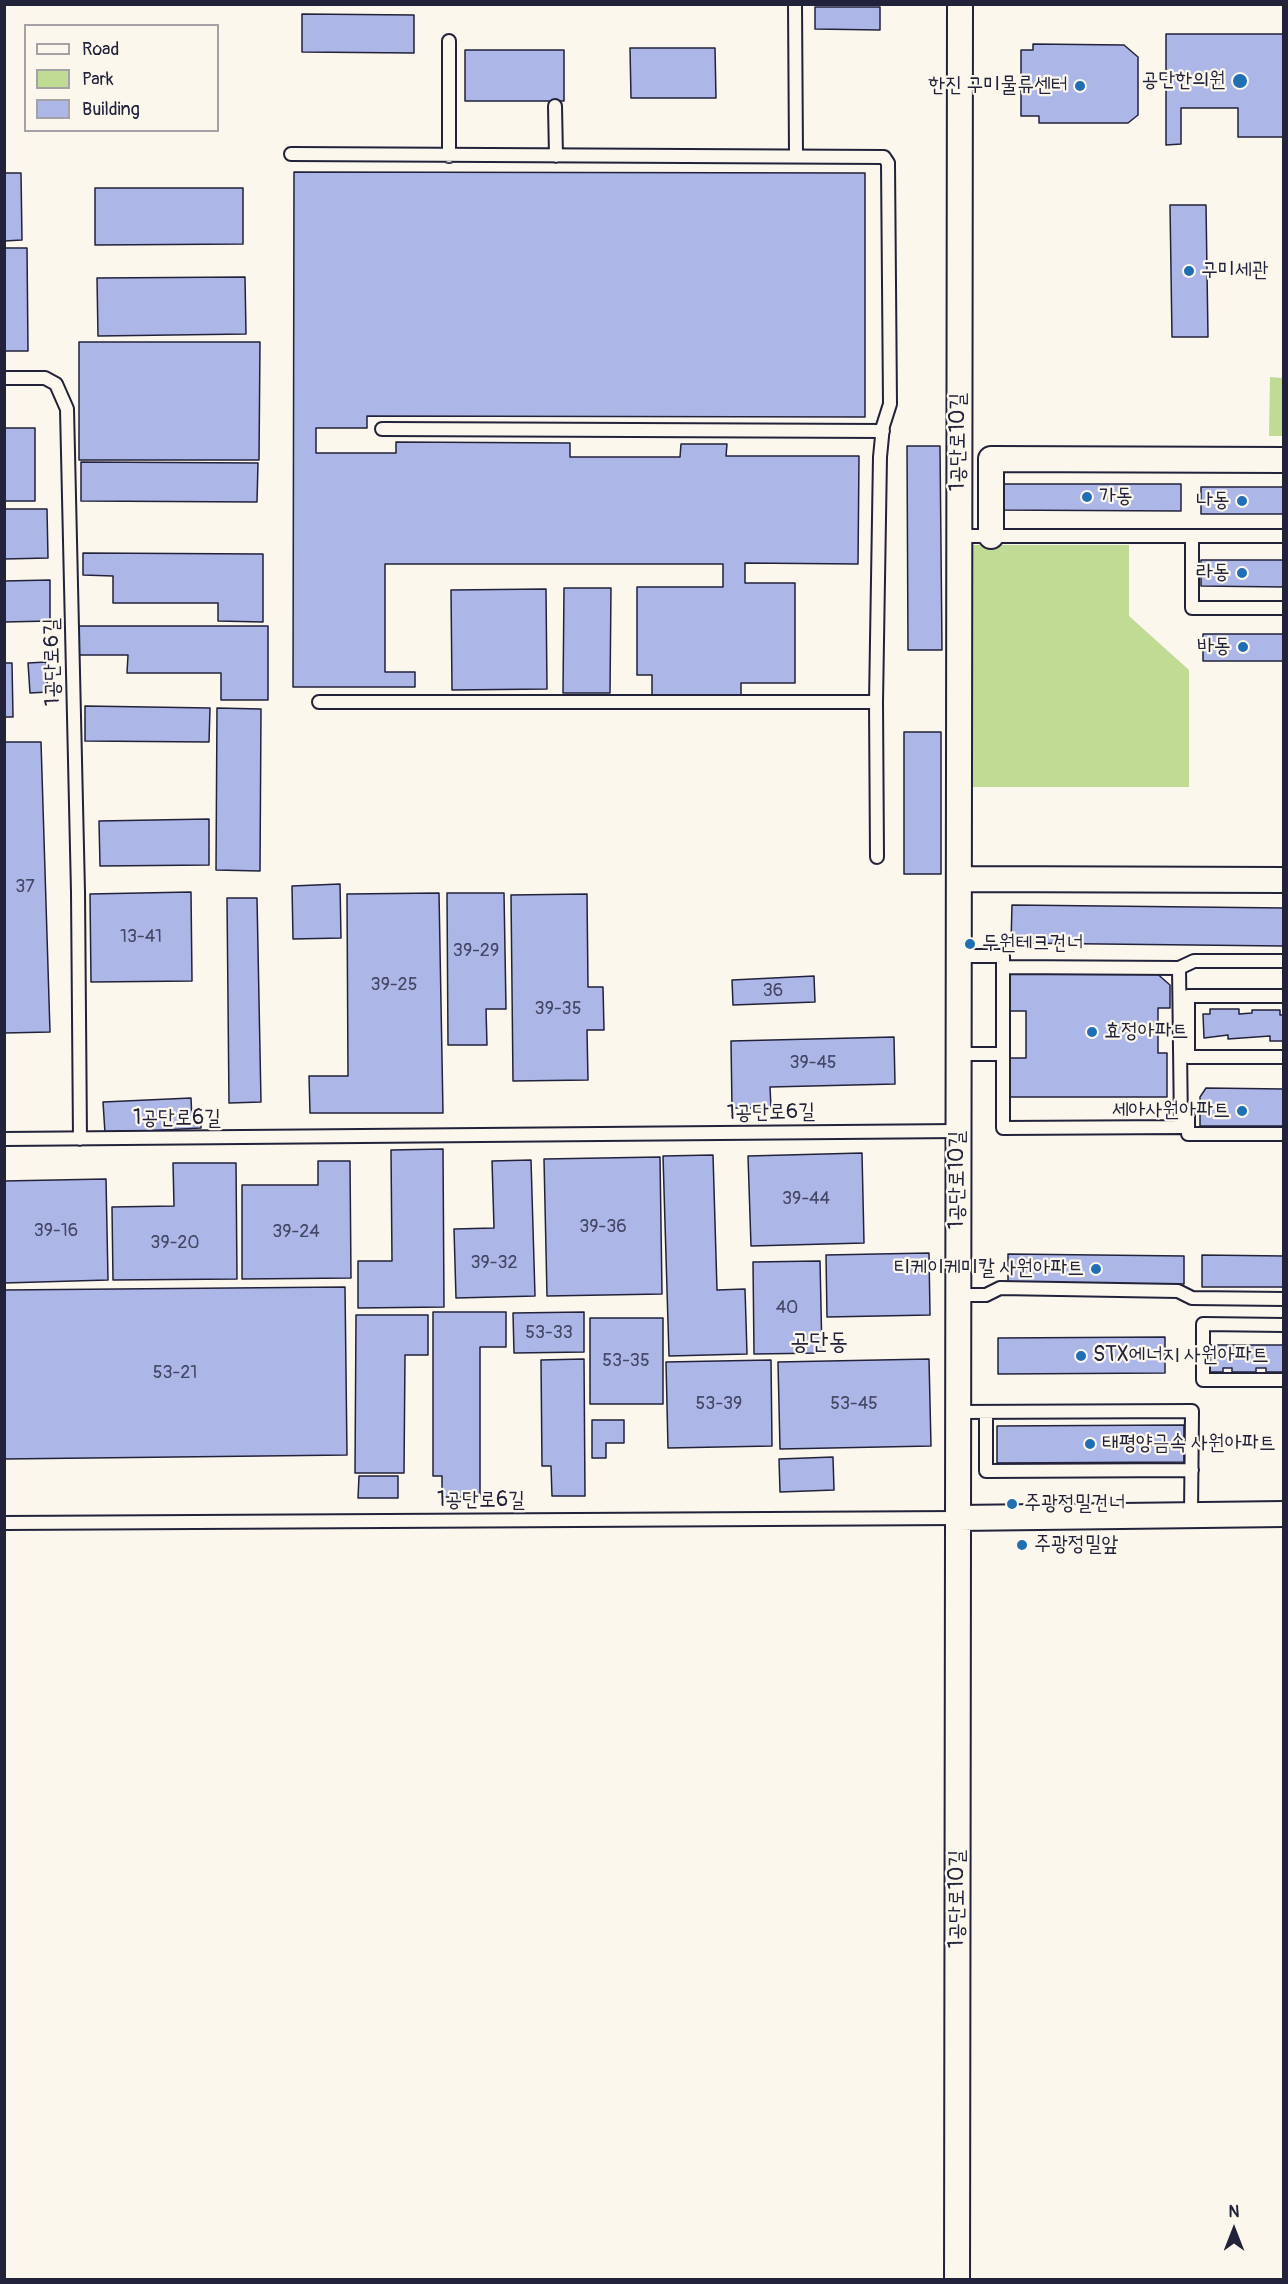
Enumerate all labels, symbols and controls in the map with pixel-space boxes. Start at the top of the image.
legend [24,24,219,132]
text: Road [82,38,119,61]
text: Park [82,68,114,91]
place label: 공단한의원 [1142,68,1226,94]
marker: 공단한의원 [1231,72,1249,90]
place label: 한진 구미물류센터 [928,73,1068,99]
marker: 한진 구미물류센터 [1073,79,1087,93]
text: Building [82,98,140,121]
place label: 구미세관 [1201,258,1269,284]
marker: 구미세관 [1182,264,1196,278]
street label: 1공단로10길 [946,393,972,491]
place label: 가동 [1099,484,1133,510]
place label: 나동 [1196,488,1230,514]
marker: 가동 [1080,490,1094,504]
marker: 나동 [1235,494,1249,508]
place label: 라동 [1196,560,1230,586]
marker: 라동 [1235,566,1249,580]
street label: 1공단로6길 [40,618,66,706]
place label: 바동 [1197,634,1231,660]
marker: 바동 [1236,640,1250,654]
house number: 37 [15,876,35,898]
house number: 13-41 [120,926,162,948]
place label: 두원테크건너 [982,931,1083,957]
marker: 두원테크건너 [963,937,977,951]
house number: 39-29 [453,940,499,962]
house number: 39-25 [371,974,417,996]
house number: 36 [763,980,783,1002]
house number: 39-35 [535,998,581,1020]
place label: 효정아파트 [1104,1019,1188,1045]
marker: 효정아파트 [1085,1025,1099,1039]
house number: 39-45 [789,1052,837,1074]
place label: 세아사원아파트 [1112,1098,1230,1124]
street label: 1공단로6길 [727,1100,815,1126]
marker: 세아사원아파트 [1235,1104,1249,1118]
street label: 1공단로6길 [133,1106,221,1132]
street label: 1공단로10길 [945,1131,971,1229]
house number: 39-44 [782,1188,830,1210]
house number: 39-36 [579,1216,627,1238]
house number: 39-16 [34,1220,78,1242]
house number: 39-24 [272,1221,320,1243]
house number: 39-20 [150,1232,200,1254]
house number: 39-32 [470,1252,518,1274]
place label: 티케이케미칼 사원아파트 [894,1256,1084,1282]
marker: 티케이케미칼 사원아파트 [1089,1262,1103,1276]
house number: 40 [776,1297,798,1319]
house number: 53-33 [525,1322,573,1344]
district label: 공단동 [790,1329,848,1357]
place label: STX에너지 사원아파트 [1093,1343,1269,1369]
marker: STX에너지 사원아파트 [1074,1349,1088,1363]
house number: 53-35 [602,1350,650,1372]
house number: 53-21 [153,1362,197,1384]
house number: 53-39 [696,1393,742,1415]
house number: 53-45 [830,1393,878,1415]
place label: 태평양금속 사원아파트 [1102,1431,1276,1457]
marker: 태평양금속 사원아파트 [1083,1437,1097,1451]
street label: 1공단로6길 [437,1488,525,1514]
place label: 주광정밀건너 [1024,1491,1125,1517]
marker: 주광정밀건너 [1005,1497,1019,1511]
place label: 주광정밀앞 [1034,1532,1118,1558]
marker: 주광정밀앞 [1015,1538,1029,1552]
street label: 1공단로10길 [945,1850,971,1948]
north arrow [1204,2200,1264,2260]
text: N [1229,2202,1239,2222]

